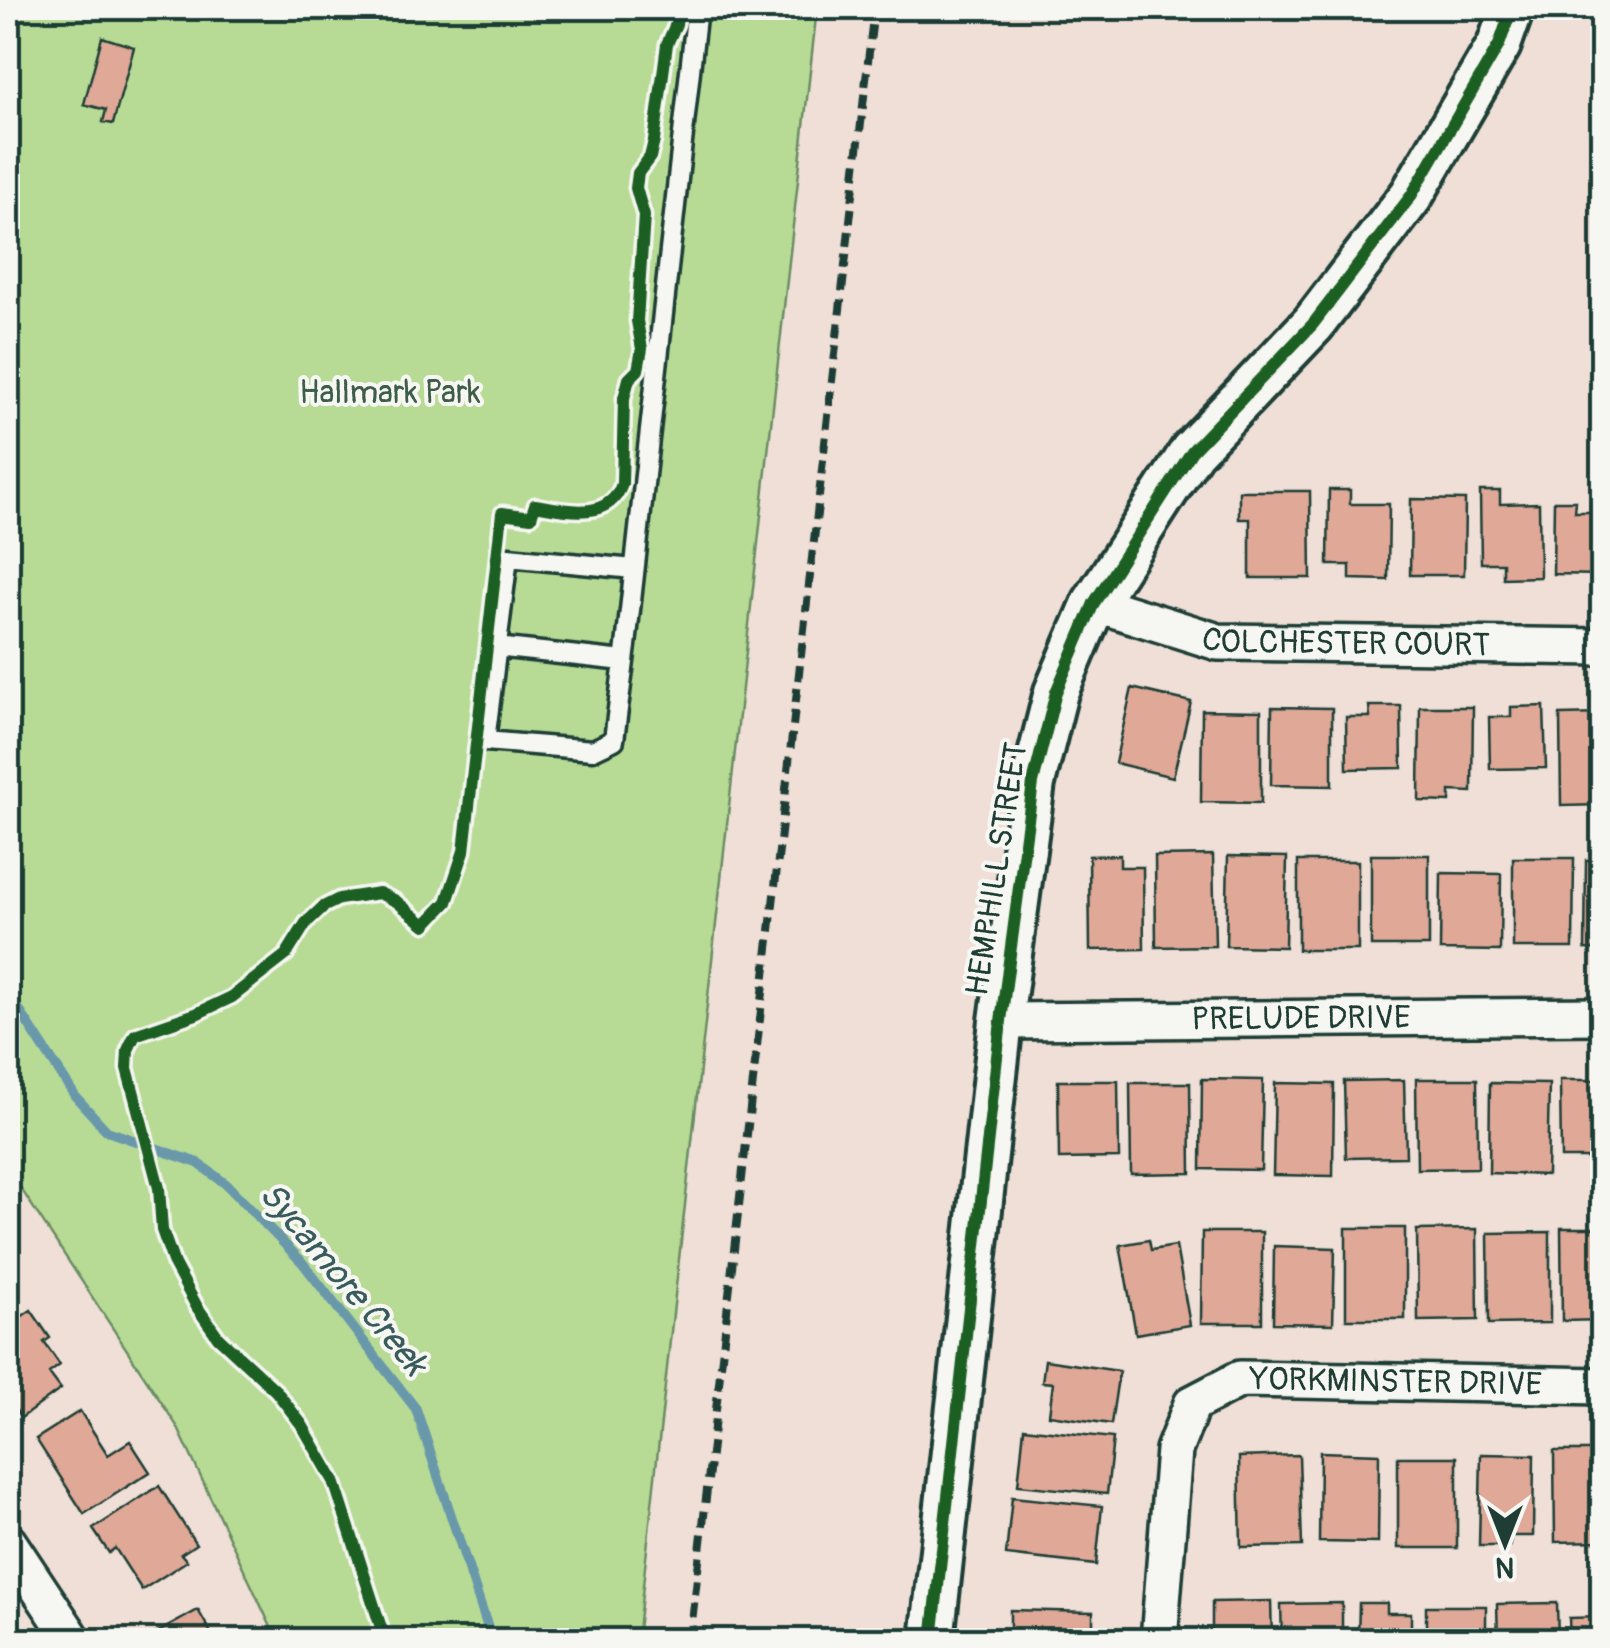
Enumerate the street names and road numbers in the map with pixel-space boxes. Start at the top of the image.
street label: COLCHESTER COURT [1197,618,1490,666]
street label: HEMPHILL STREET [957,739,1037,999]
street label: PRELUDE DRIVE [1191,998,1411,1039]
street label: YORKMINSTER DRIVE [1248,1359,1542,1405]

